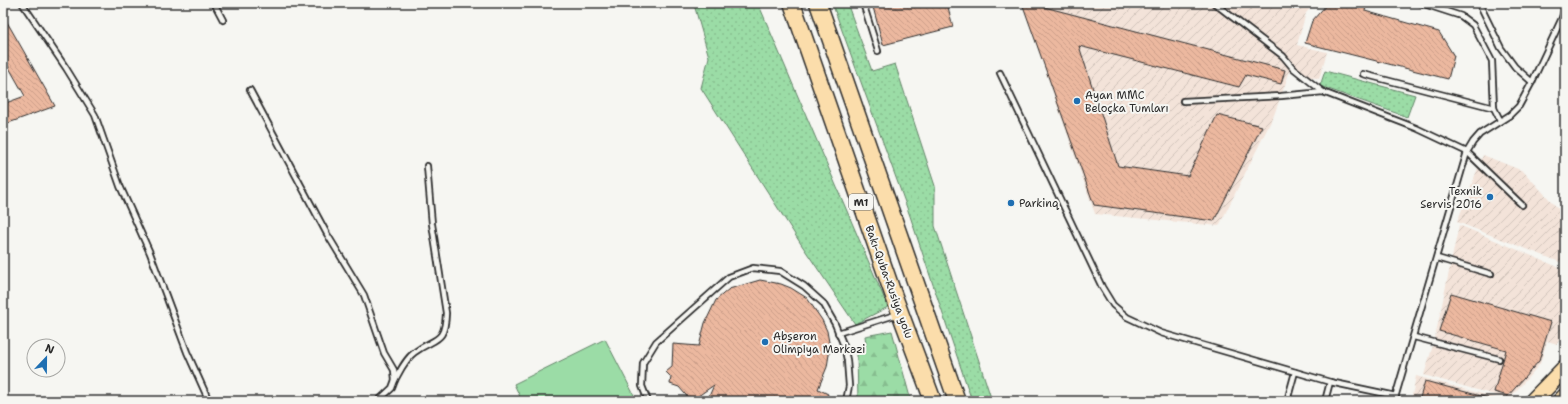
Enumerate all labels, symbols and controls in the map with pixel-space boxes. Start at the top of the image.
place label: Ayan MMC Beloçka Tumları [1085,88,1169,116]
marker: Ayan MMC Beloçka Tumları [1072,96,1082,106]
place label: Texnik Servis 2016 [1420,184,1482,212]
marker: Texnik Servis 2016 [1485,192,1495,202]
road number: M1 [849,194,873,210]
place label: Parkinq [1019,196,1060,211]
marker: Parkinq [1006,198,1016,208]
street label: Bakı-Quba-Rusiya yolu [862,223,916,341]
place label: Abşeron Olimpiya Mərkəzi [773,329,865,357]
marker: Abşeron Olimpiya Mərkəzi [760,337,770,347]
north arrow [26,338,66,378]
text: N [43,341,57,358]

